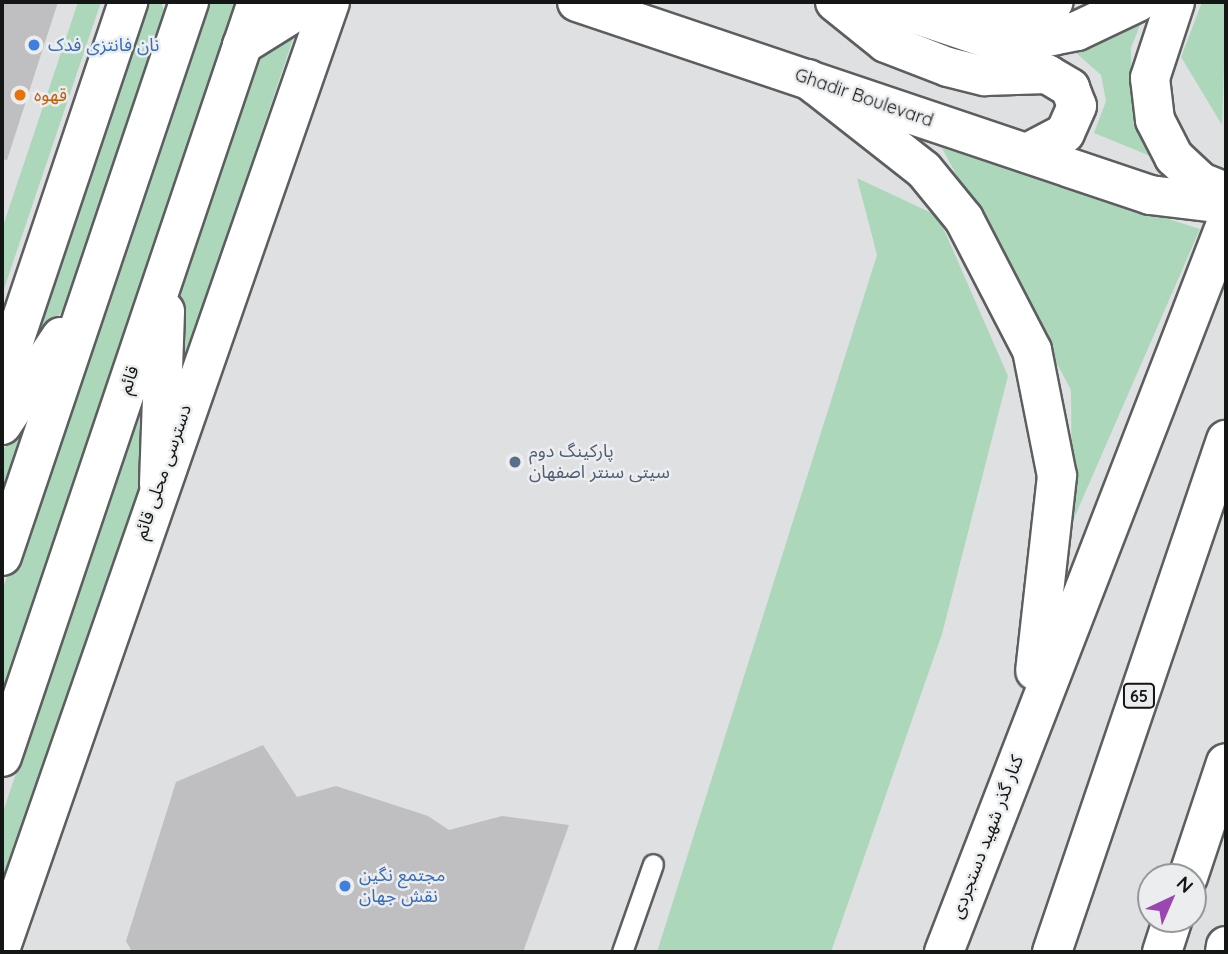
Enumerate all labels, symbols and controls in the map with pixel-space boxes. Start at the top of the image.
place label: نان فانتزی فدک [48,34,159,56]
marker: نان فانتزی فدک [26,37,42,53]
street label: Ghadir Boulevard [792,64,936,132]
place label: قهوه [34,84,67,106]
marker: قهوه [12,87,28,103]
street label: قائم [114,363,144,397]
street label: دسترسی محلی قائم [130,402,196,542]
place label: پارکینگ دوم سیتی سنتر اصفهان [529,441,670,484]
marker: پارکینگ دوم سیتی سنتر اصفهان [507,454,523,470]
road number: 65 [1122,684,1156,708]
street label: کنار گذر شهید دستجردی [946,752,1028,922]
north arrow [1137,863,1207,933]
place label: مجتمع نگین نقش جهان [359,865,445,908]
text: N [1172,871,1199,898]
marker: مجتمع نگین نقش جهان [337,878,353,894]

